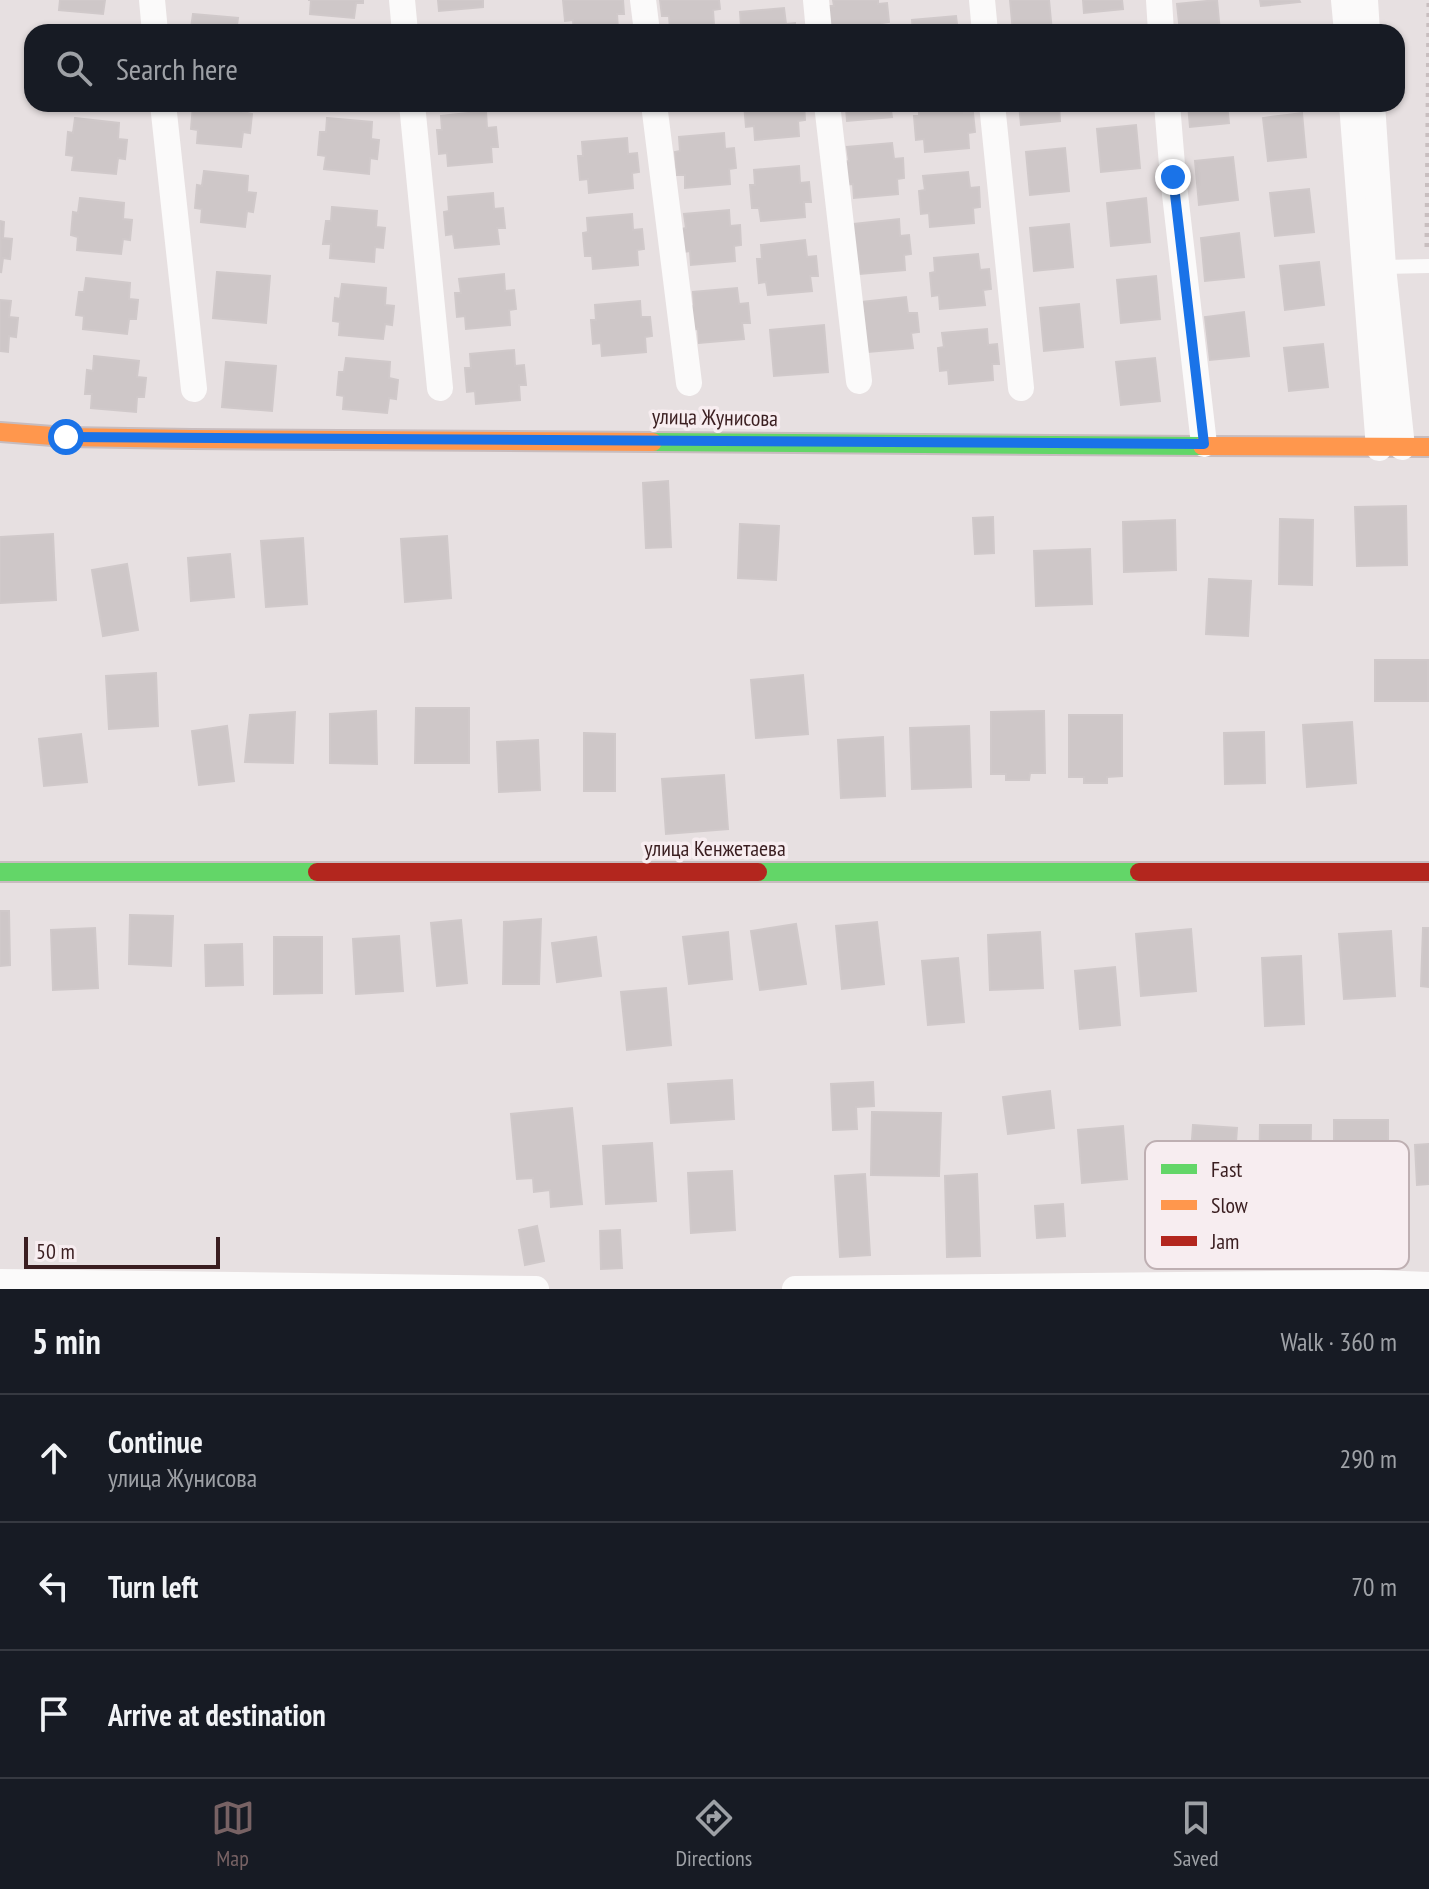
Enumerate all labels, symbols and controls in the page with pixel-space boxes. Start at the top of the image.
search box [24,24,1405,112]
icon: search [52,46,96,90]
text: Search here [116,49,238,88]
route end [1155,159,1191,195]
street label: улица Жунисова [652,402,778,432]
route start [48,419,84,455]
street label: улица Кенжетаева [644,834,786,862]
legend [1145,1141,1409,1269]
text: Fast [1211,1155,1242,1183]
text: Slow [1211,1191,1248,1219]
text: Jam [1210,1227,1239,1255]
scale bar [24,1233,220,1269]
text: 50 m [36,1237,75,1265]
text: 5 min [32,1319,101,1363]
text: Walk · 360 m [1280,1325,1397,1358]
text: Continue [108,1422,203,1461]
icon: ahead [32,1436,76,1480]
text: 290 m [1339,1442,1397,1475]
text: улица Жунисова [108,1461,257,1494]
icon: left [32,1564,76,1608]
text: Turn left [108,1567,198,1606]
text: 70 m [1351,1570,1397,1603]
icon: arrive [32,1692,76,1736]
text: Arrive at destination [108,1695,326,1734]
tab: Map [211,1796,255,1872]
tab: Directions [676,1796,752,1872]
tab: Saved [1173,1796,1218,1872]

